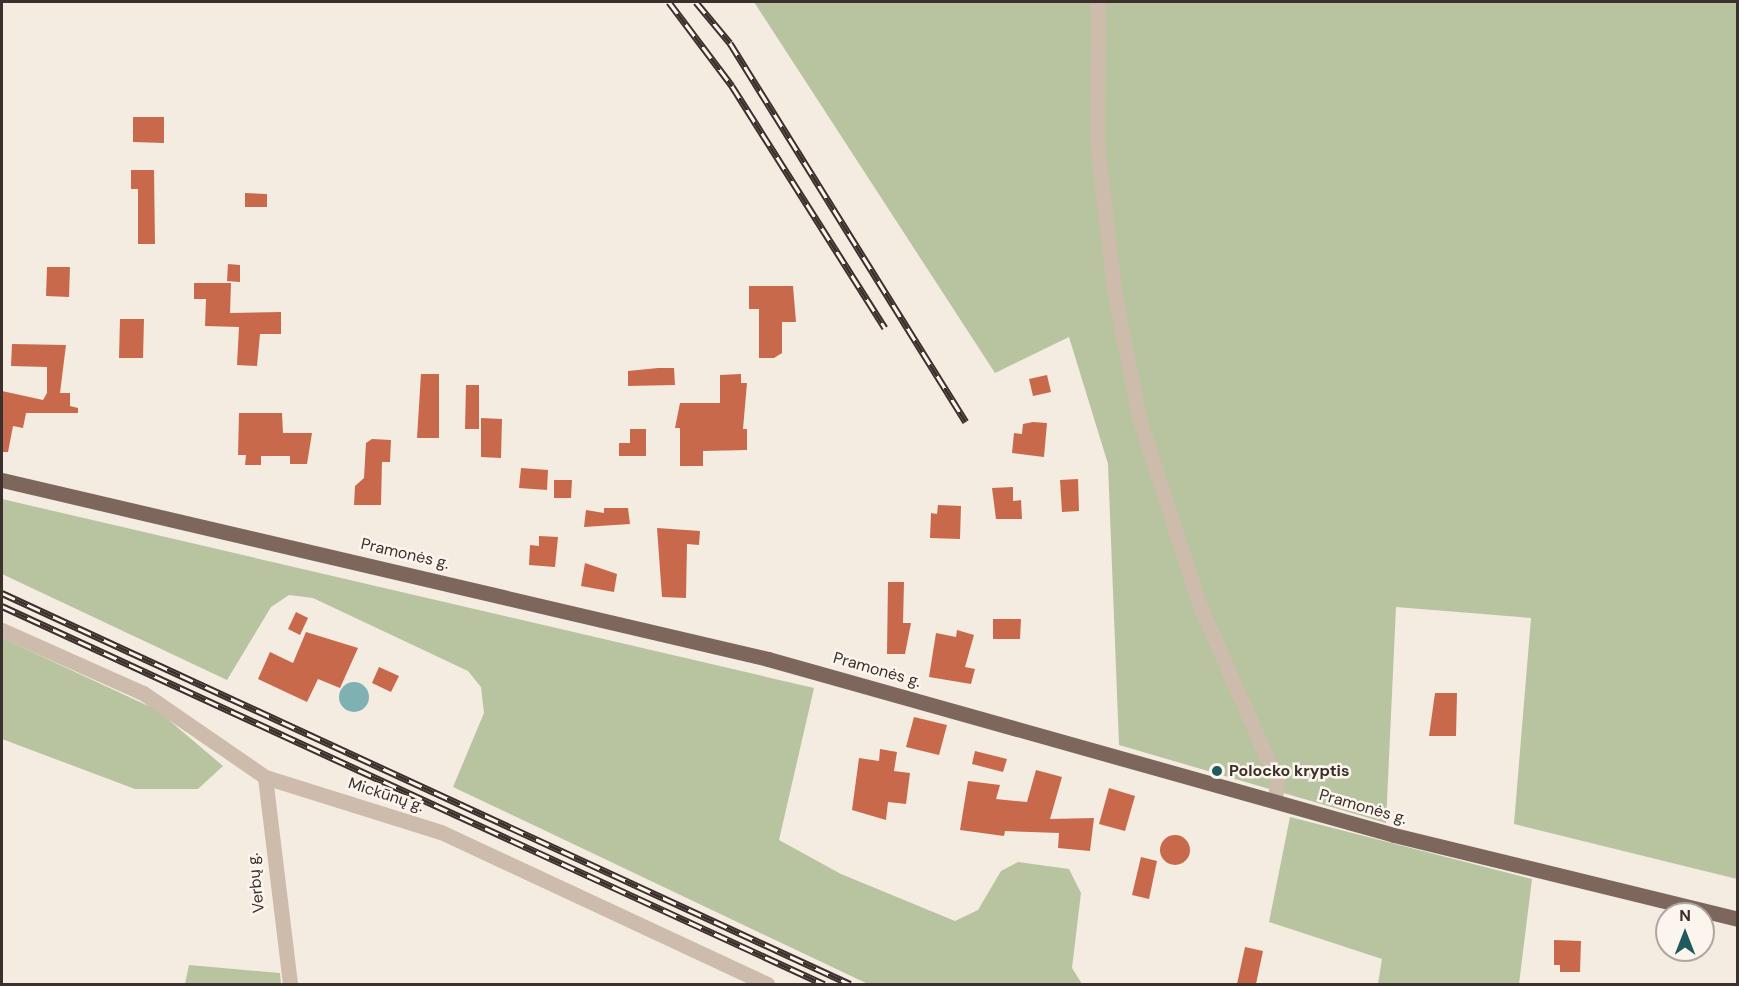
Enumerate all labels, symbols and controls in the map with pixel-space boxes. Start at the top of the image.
street label: Pramonės g. [359,534,451,574]
street label: Pramonės g. [831,648,923,692]
place label: Polocko kryptis [1229,761,1349,781]
marker: Polocko kryptis [1210,764,1224,778]
street label: Mickūnų g. [346,774,426,816]
street label: Pramonės g. [1317,785,1409,829]
street label: Verbų g. [243,852,269,914]
north arrow [1655,902,1715,962]
text: N [1679,905,1691,926]

